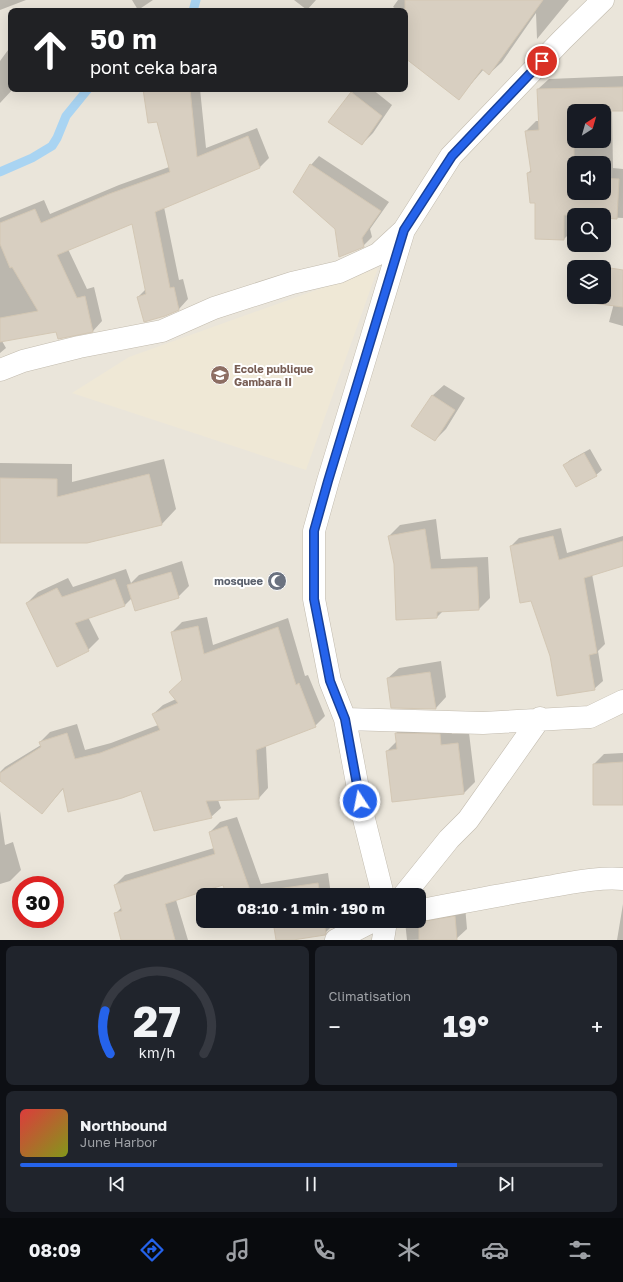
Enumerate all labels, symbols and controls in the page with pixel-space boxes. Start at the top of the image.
text: 50 m [90,22,157,55]
icon: ahead [24,24,76,76]
pin [525,44,559,78]
icon: arrive [531,50,553,72]
text: pont ceka bara [90,56,218,78]
north arrow [567,104,611,148]
map controls [567,104,611,304]
button: sound [567,156,611,200]
button: search [567,208,611,252]
button: layers [567,260,611,304]
place label: Ecole publique Gambara II [234,362,314,388]
school or university icon: Ecole publique Gambara II [209,364,231,386]
mosque icon: mosquee [266,570,288,592]
place label: mosquee [214,574,263,587]
position arrow [339,780,381,822]
speed limit sign: 30 [12,876,64,928]
text: 08:10 · 1 min · 190 m [237,899,385,917]
text: Climatisation [329,988,411,1004]
text: 27 [133,995,181,1045]
text: 19° [443,1008,489,1044]
text: − [329,1013,341,1040]
text: + [591,1013,603,1040]
text: km/h [139,1043,175,1060]
text: Northbound [80,1116,167,1134]
text: June Harbor [80,1134,157,1150]
icon: previous [106,1173,128,1195]
icon: pause [300,1173,322,1195]
icon: next [495,1173,517,1195]
icon: directions [138,1236,166,1264]
icon: music [224,1236,252,1264]
icon: phone [310,1236,338,1264]
icon: climate [395,1236,423,1264]
icon: car [481,1236,509,1264]
icon: filters [566,1236,594,1264]
text: 08:09 [29,1239,81,1261]

